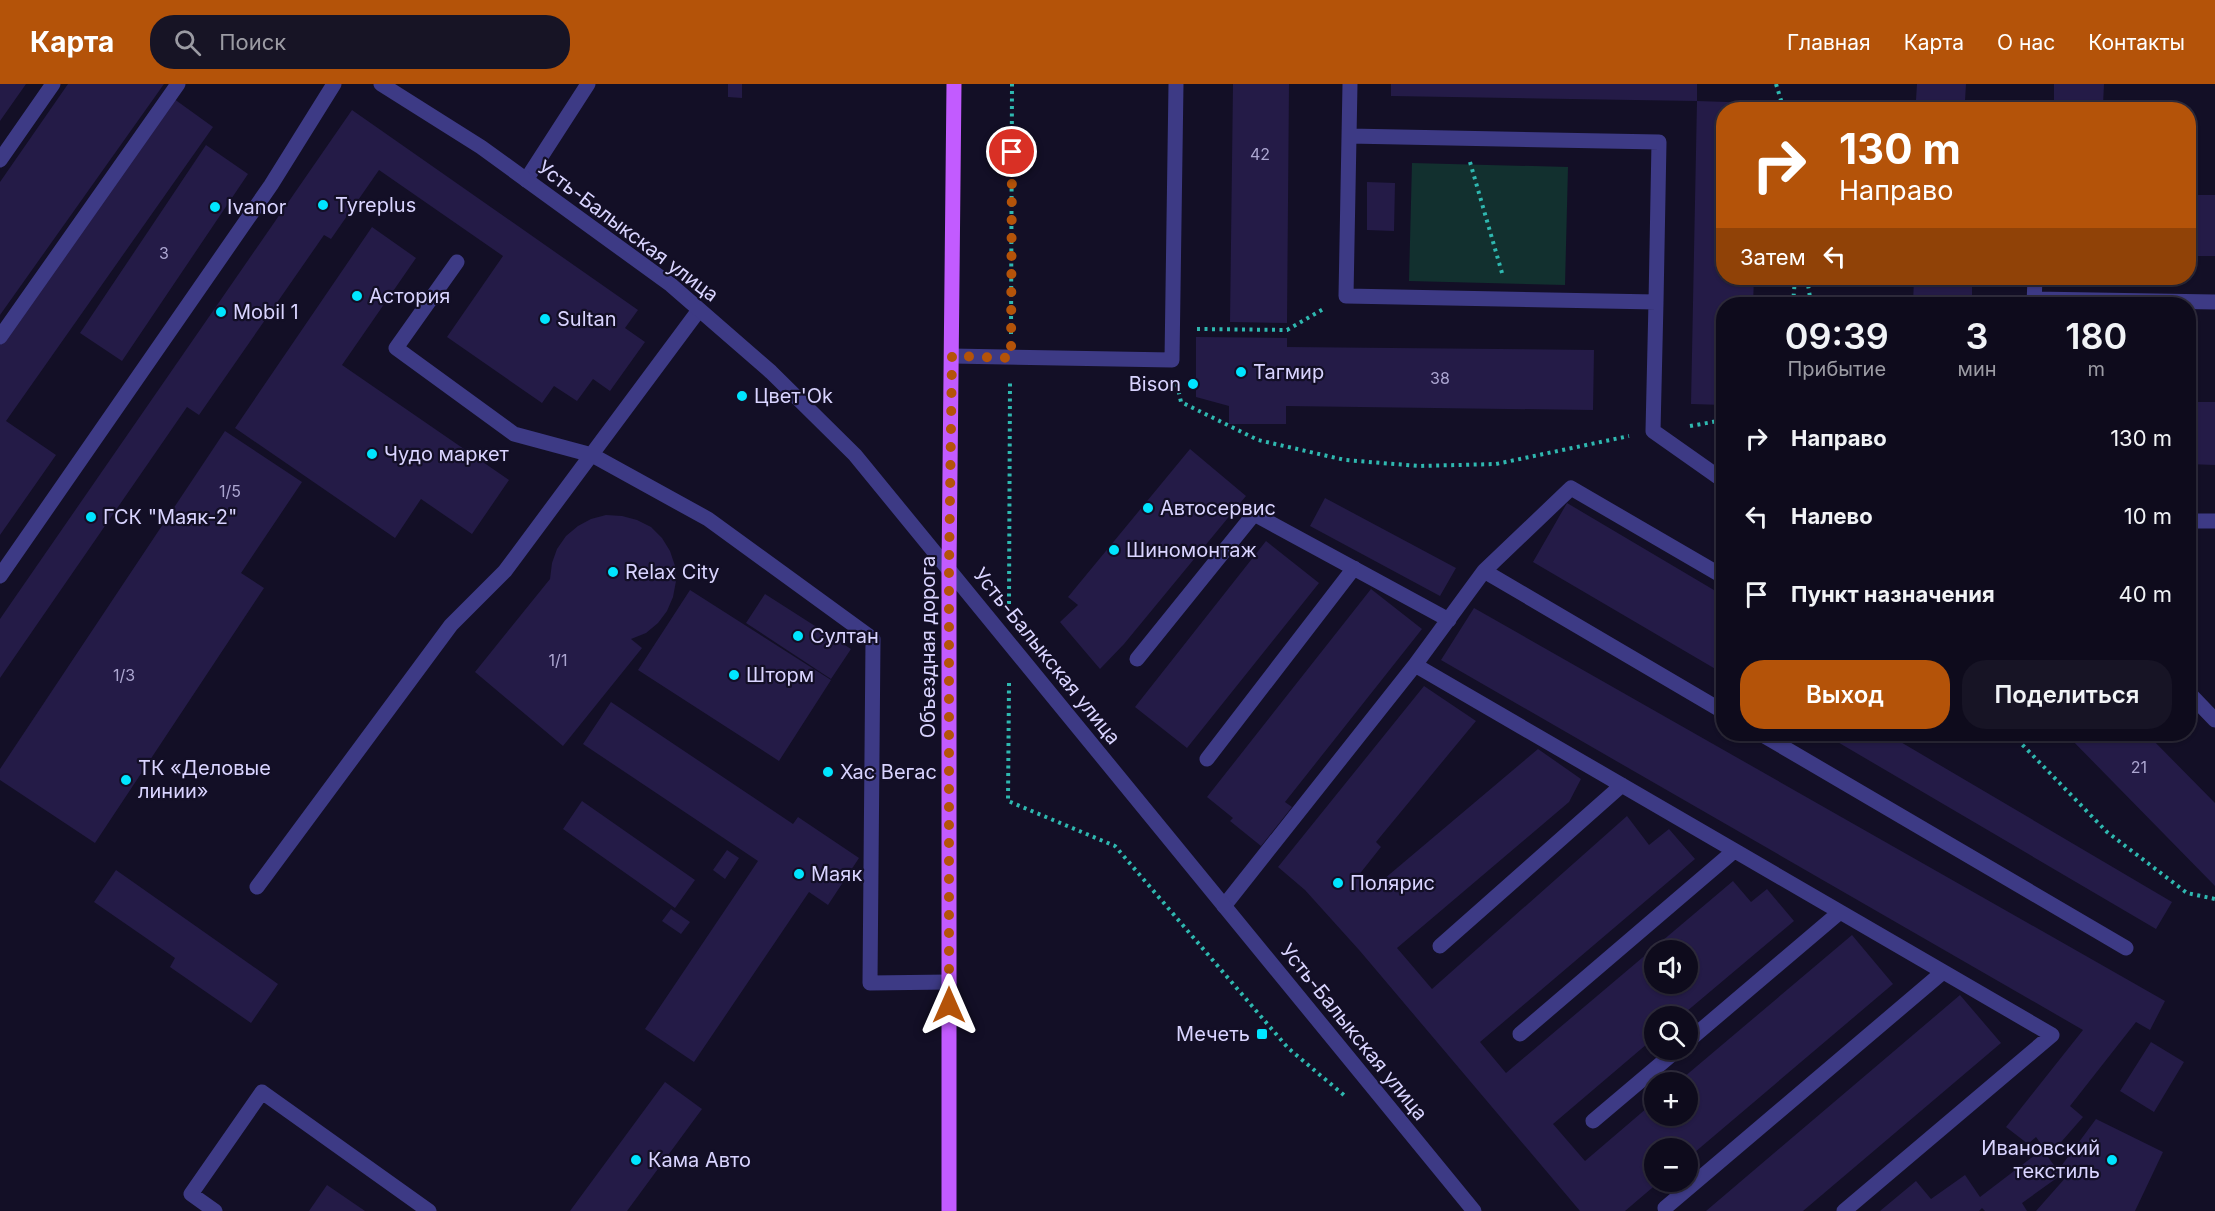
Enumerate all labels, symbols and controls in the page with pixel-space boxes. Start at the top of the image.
search box [150,15,570,69]
text: Карта [30,25,114,59]
icon: search [171,26,204,59]
text: Поиск [219,29,286,55]
text: Главная [1787,30,1871,55]
text: Карта [1904,30,1964,55]
text: О нас [1997,30,2055,55]
text: Контакты [2088,30,2185,55]
text: 130 m [1839,123,1961,174]
pin [986,126,1037,177]
icon: right [1740,126,1818,204]
icon: arrive [995,135,1028,168]
house number: 42 [1250,144,1270,164]
street label: Усть-Балыкская улица [533,155,723,307]
text: Направо [1839,174,1954,207]
place label: Tyreplus [335,193,416,217]
place label: Ivanor [227,195,287,219]
marker: Tyreplus [316,198,330,212]
marker: Ivanor [208,200,222,214]
icon: left [1818,240,1851,273]
house number: 3 [159,243,169,263]
text: Затем [1740,244,1806,270]
place label: Астория [369,284,450,308]
marker: Астория [350,289,364,303]
place label: Mobil 1 [233,300,299,324]
marker: Mobil 1 [214,305,228,319]
place label: Sultan [557,307,616,331]
marker: Sultan [538,312,552,326]
text: 09:39 [1785,314,1889,358]
text: 3 [1966,314,1989,358]
text: 180 [2065,314,2127,358]
text: Прибытие [1787,357,1886,381]
text: мин [1958,357,1997,381]
text: m [2088,357,2105,381]
place label: Тагмир [1253,360,1324,384]
marker: Тагмир [1234,365,1248,379]
house number: 38 [1430,368,1450,388]
place label: Bison [1129,372,1181,396]
marker: Bison [1186,377,1200,391]
place label: Цвет'Ok [754,384,833,408]
marker: Цвет'Ok [735,389,749,403]
icon: right [1740,422,1773,455]
text: Направо [1791,425,1887,451]
text: 130 m [2110,425,2172,451]
place label: Чудо маркет [384,442,510,466]
marker: Чудо маркет [365,447,379,461]
house number: 1/5 [219,481,241,501]
place label: Автосервис [1160,496,1276,520]
icon: left [1740,500,1773,533]
marker: Автосервис [1141,501,1155,515]
text: Налево [1791,503,1873,529]
text: 10 m [2124,503,2172,529]
place label: ГСК "Маяк-2" [103,505,237,529]
marker: ГСК "Маяк-2" [84,510,98,524]
place label: Шиномонтаж [1126,538,1257,562]
marker: Шиномонтаж [1107,543,1121,557]
street label: Объездная дорога [916,556,940,738]
place label: Relax City [625,560,719,584]
street label: Усть-Балыкская улица [968,563,1126,749]
marker: Relax City [606,565,620,579]
icon: arrive [1740,578,1773,611]
text: Пункт назначения [1791,581,1995,607]
text: 40 m [2118,581,2172,607]
place label: Султан [810,624,879,648]
marker: Султан [791,629,805,643]
house number: 1/1 [549,650,567,670]
button: Выход [1740,660,1950,729]
button: Поделиться [1962,660,2172,729]
place label: Шторм [746,663,814,687]
house number: 1/3 [113,665,135,685]
marker: Шторм [727,668,741,682]
place label: ТК «Деловые линии» [138,756,271,803]
house number: 21 [2131,757,2147,777]
place label: Хас Вегас [840,760,937,784]
marker: Хас Вегас [821,765,835,779]
marker: ТК «Деловые линии» [119,773,133,787]
place label: Маяк [811,862,862,886]
marker: Маяк [792,867,806,881]
place label: Полярис [1350,871,1435,895]
marker: Полярис [1331,876,1345,890]
street label: Усть-Балыкская улица [1275,939,1433,1125]
map controls [1644,940,1698,1192]
button: sound [1644,940,1698,994]
position arrow [917,973,981,1037]
button: search [1644,1006,1698,1060]
place label: Мечеть [1176,1022,1250,1046]
marker: Мечеть [1255,1027,1269,1041]
button: + [1644,1072,1698,1126]
place label: Ивановский текстиль [1981,1136,2100,1183]
button: − [1644,1138,1698,1192]
place label: Кама Авто [648,1148,751,1172]
marker: Кама Авто [629,1153,643,1167]
marker: Ивановский текстиль [2105,1153,2119,1167]

